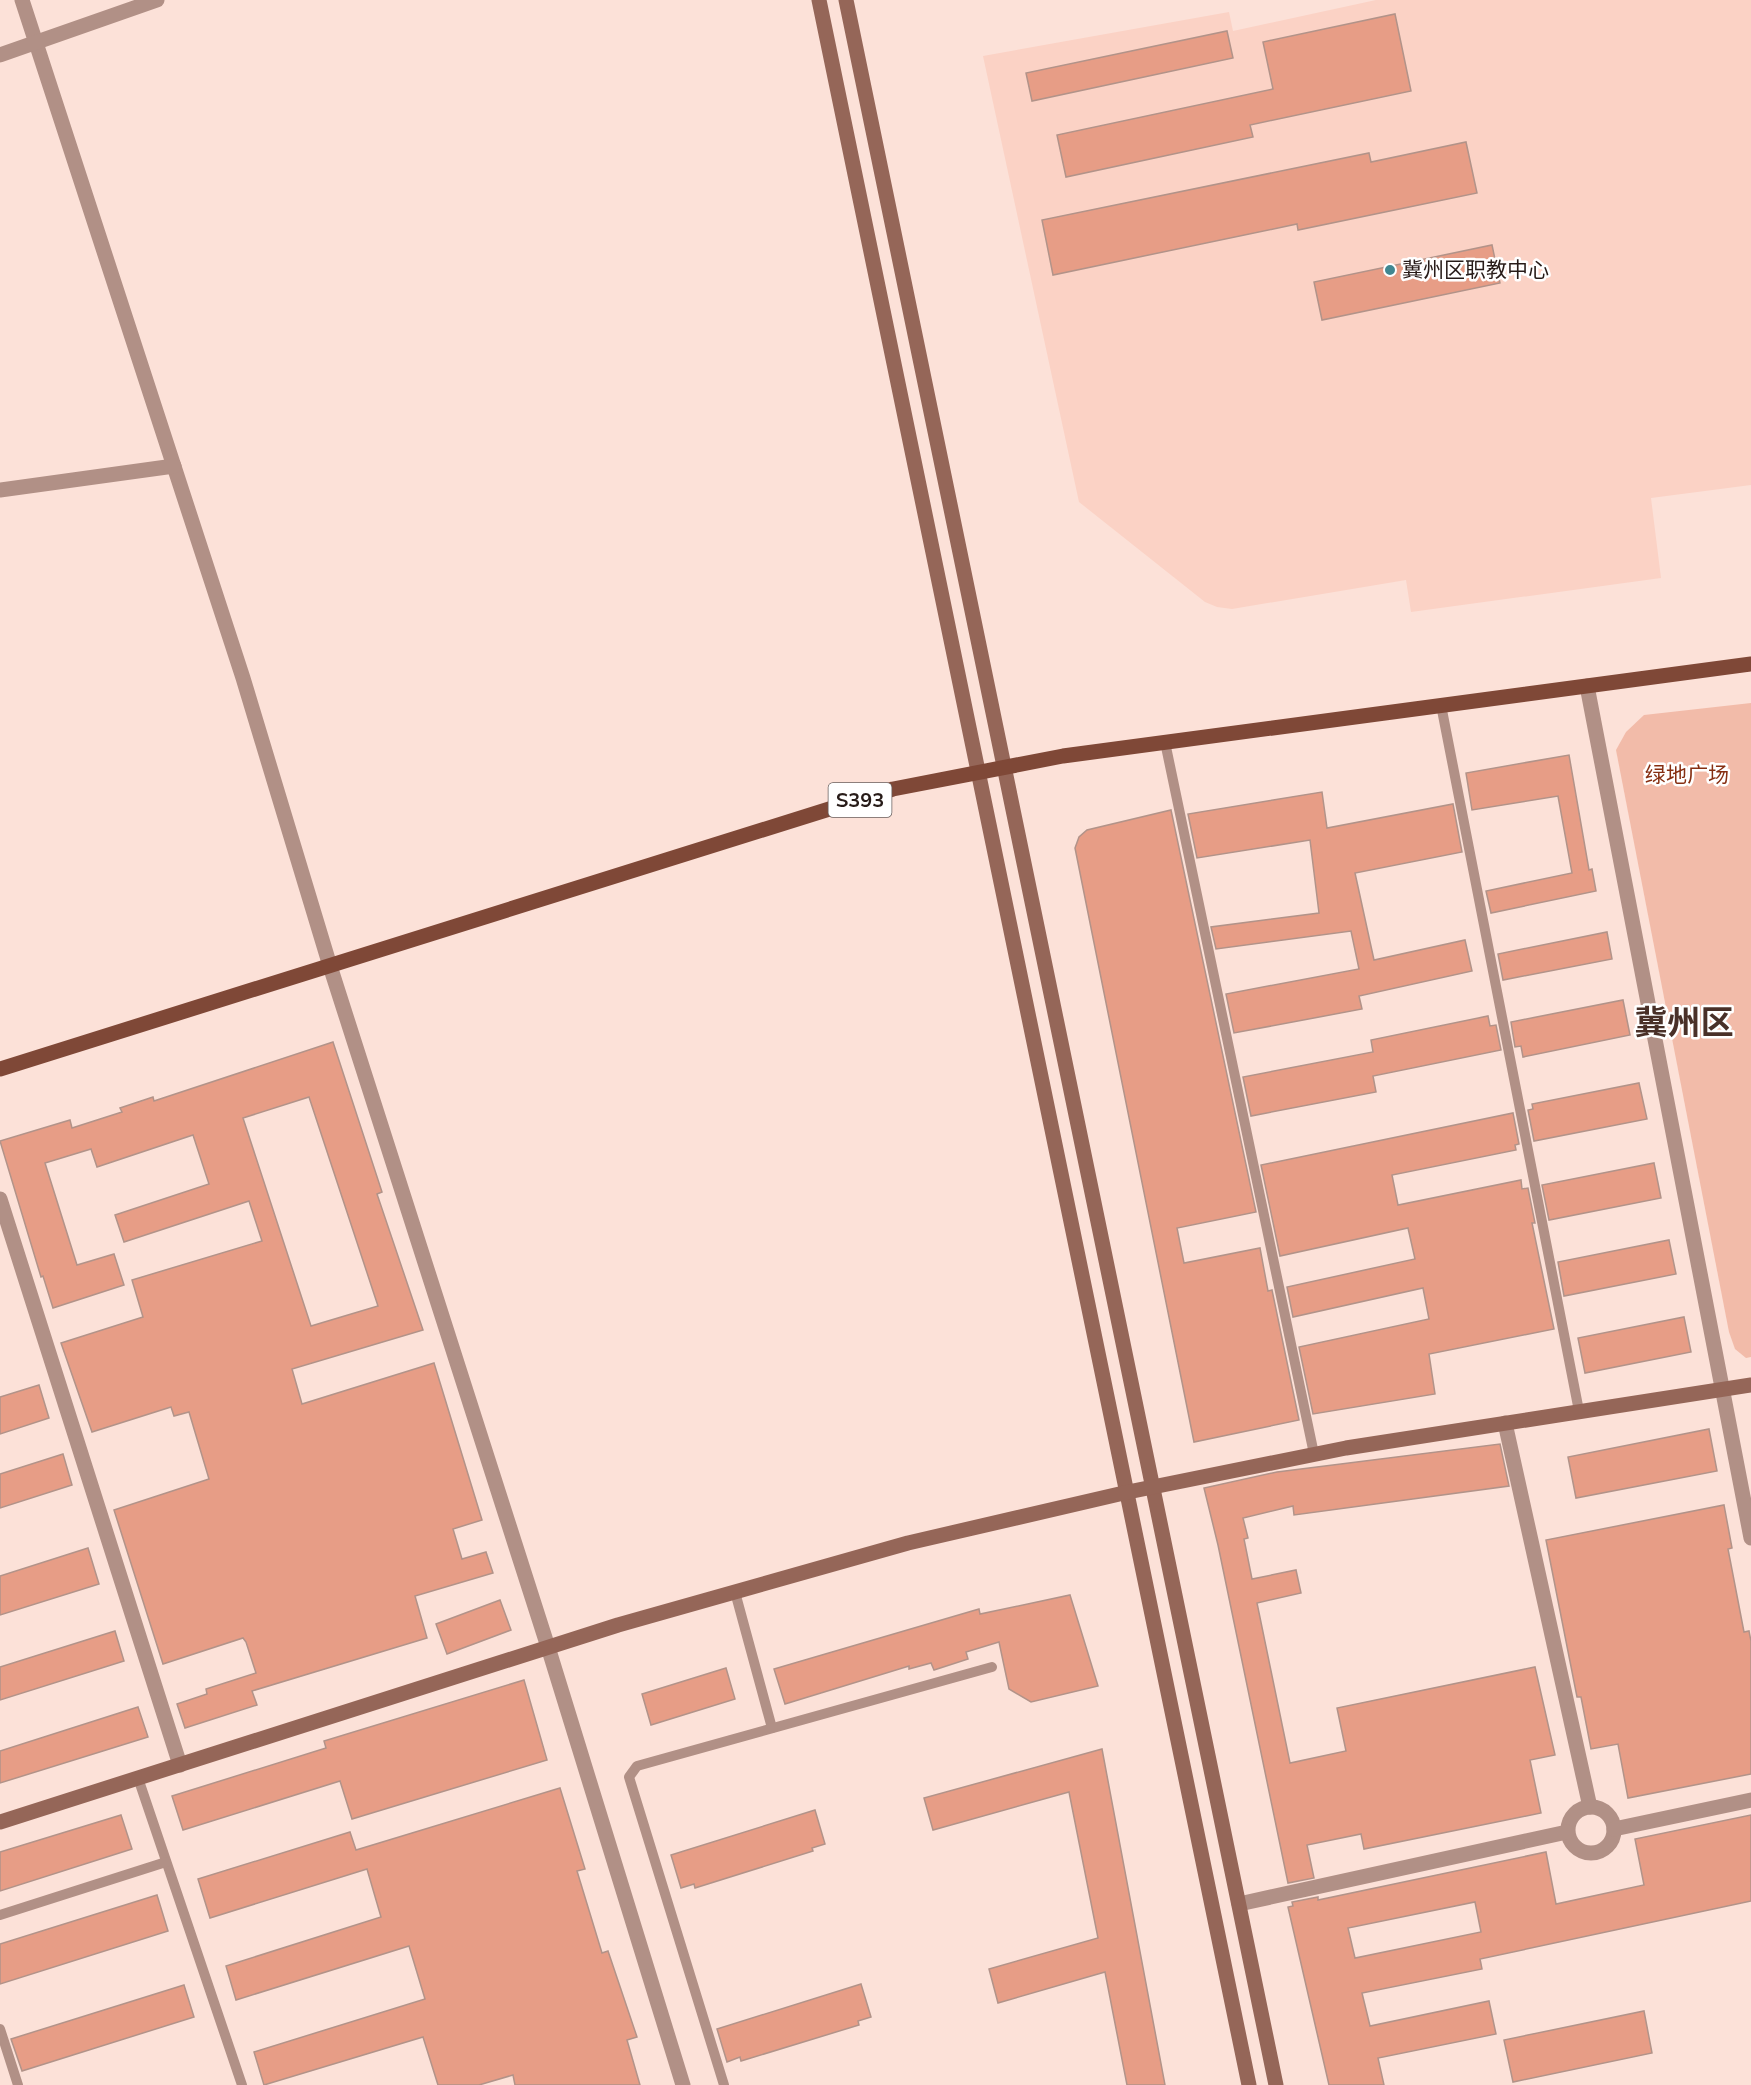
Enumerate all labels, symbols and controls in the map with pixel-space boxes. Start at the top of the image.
place label: 冀州区职教中心 [1402,256,1549,284]
marker: 冀州区职教中心 [1383,263,1397,277]
park label: 绿地广场 [1645,761,1729,789]
road number: S393 [828,783,892,817]
district label: 冀州区 [1635,1001,1734,1046]

